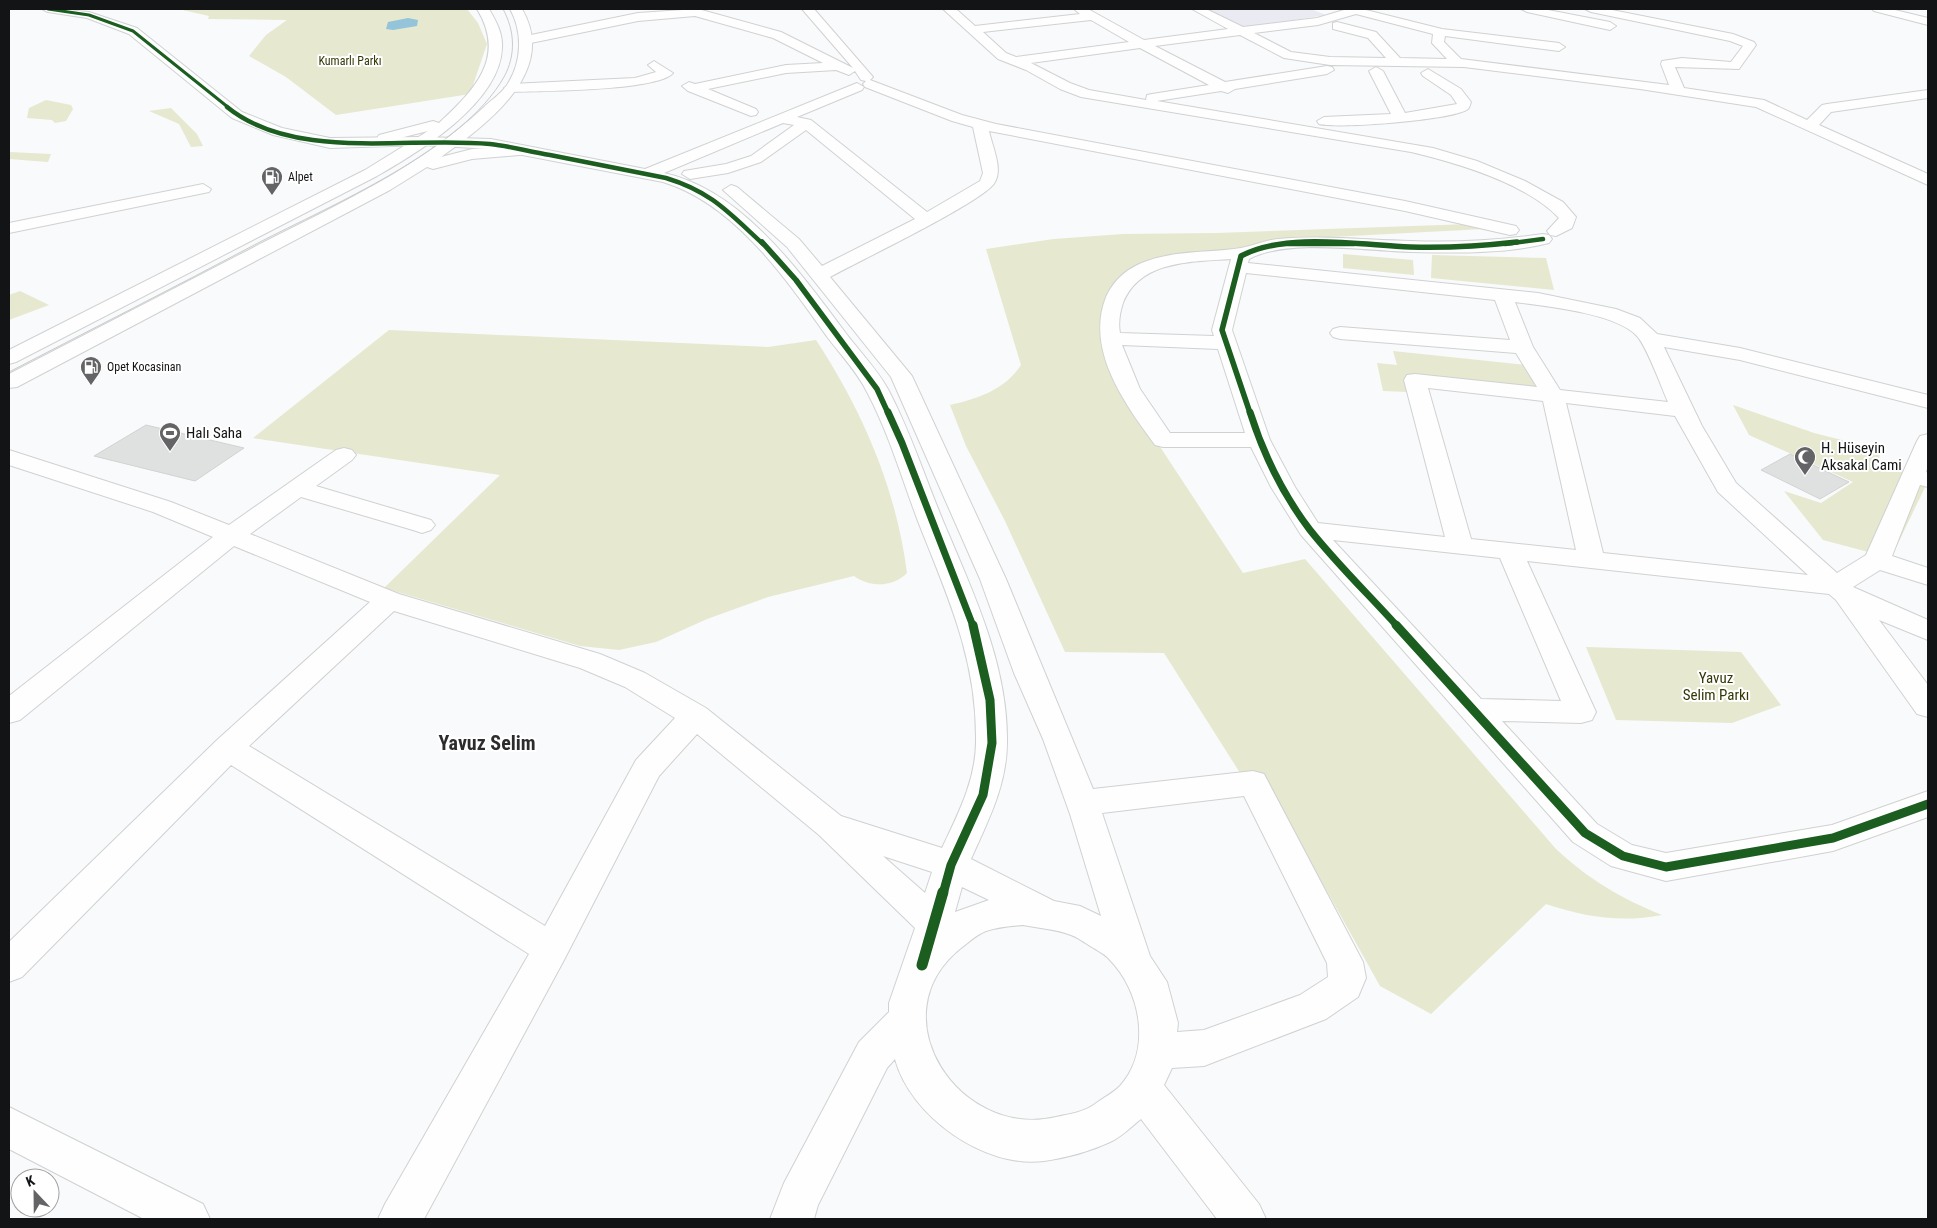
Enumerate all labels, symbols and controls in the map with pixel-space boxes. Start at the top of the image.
park label: Kumarlı Parkı [318,54,382,68]
fuel station icon: Alpet [260,165,284,196]
place label: Alpet [288,170,313,184]
fuel station icon: Opet Kocasinan [79,355,103,386]
place label: Opet Kocasinan [107,360,182,374]
sports icon: Halı Saha [158,421,182,452]
place label: Halı Saha [186,424,242,442]
place label: H. Hüseyin Aksakal Cami [1821,439,1902,474]
mosque icon: H. Hüseyin Aksakal Cami [1793,445,1817,476]
park label: Yavuz Selim Parkı [1683,669,1749,704]
district label: Yavuz Selim [438,731,536,755]
north arrow [10,1168,60,1218]
text: K [24,1172,37,1190]

